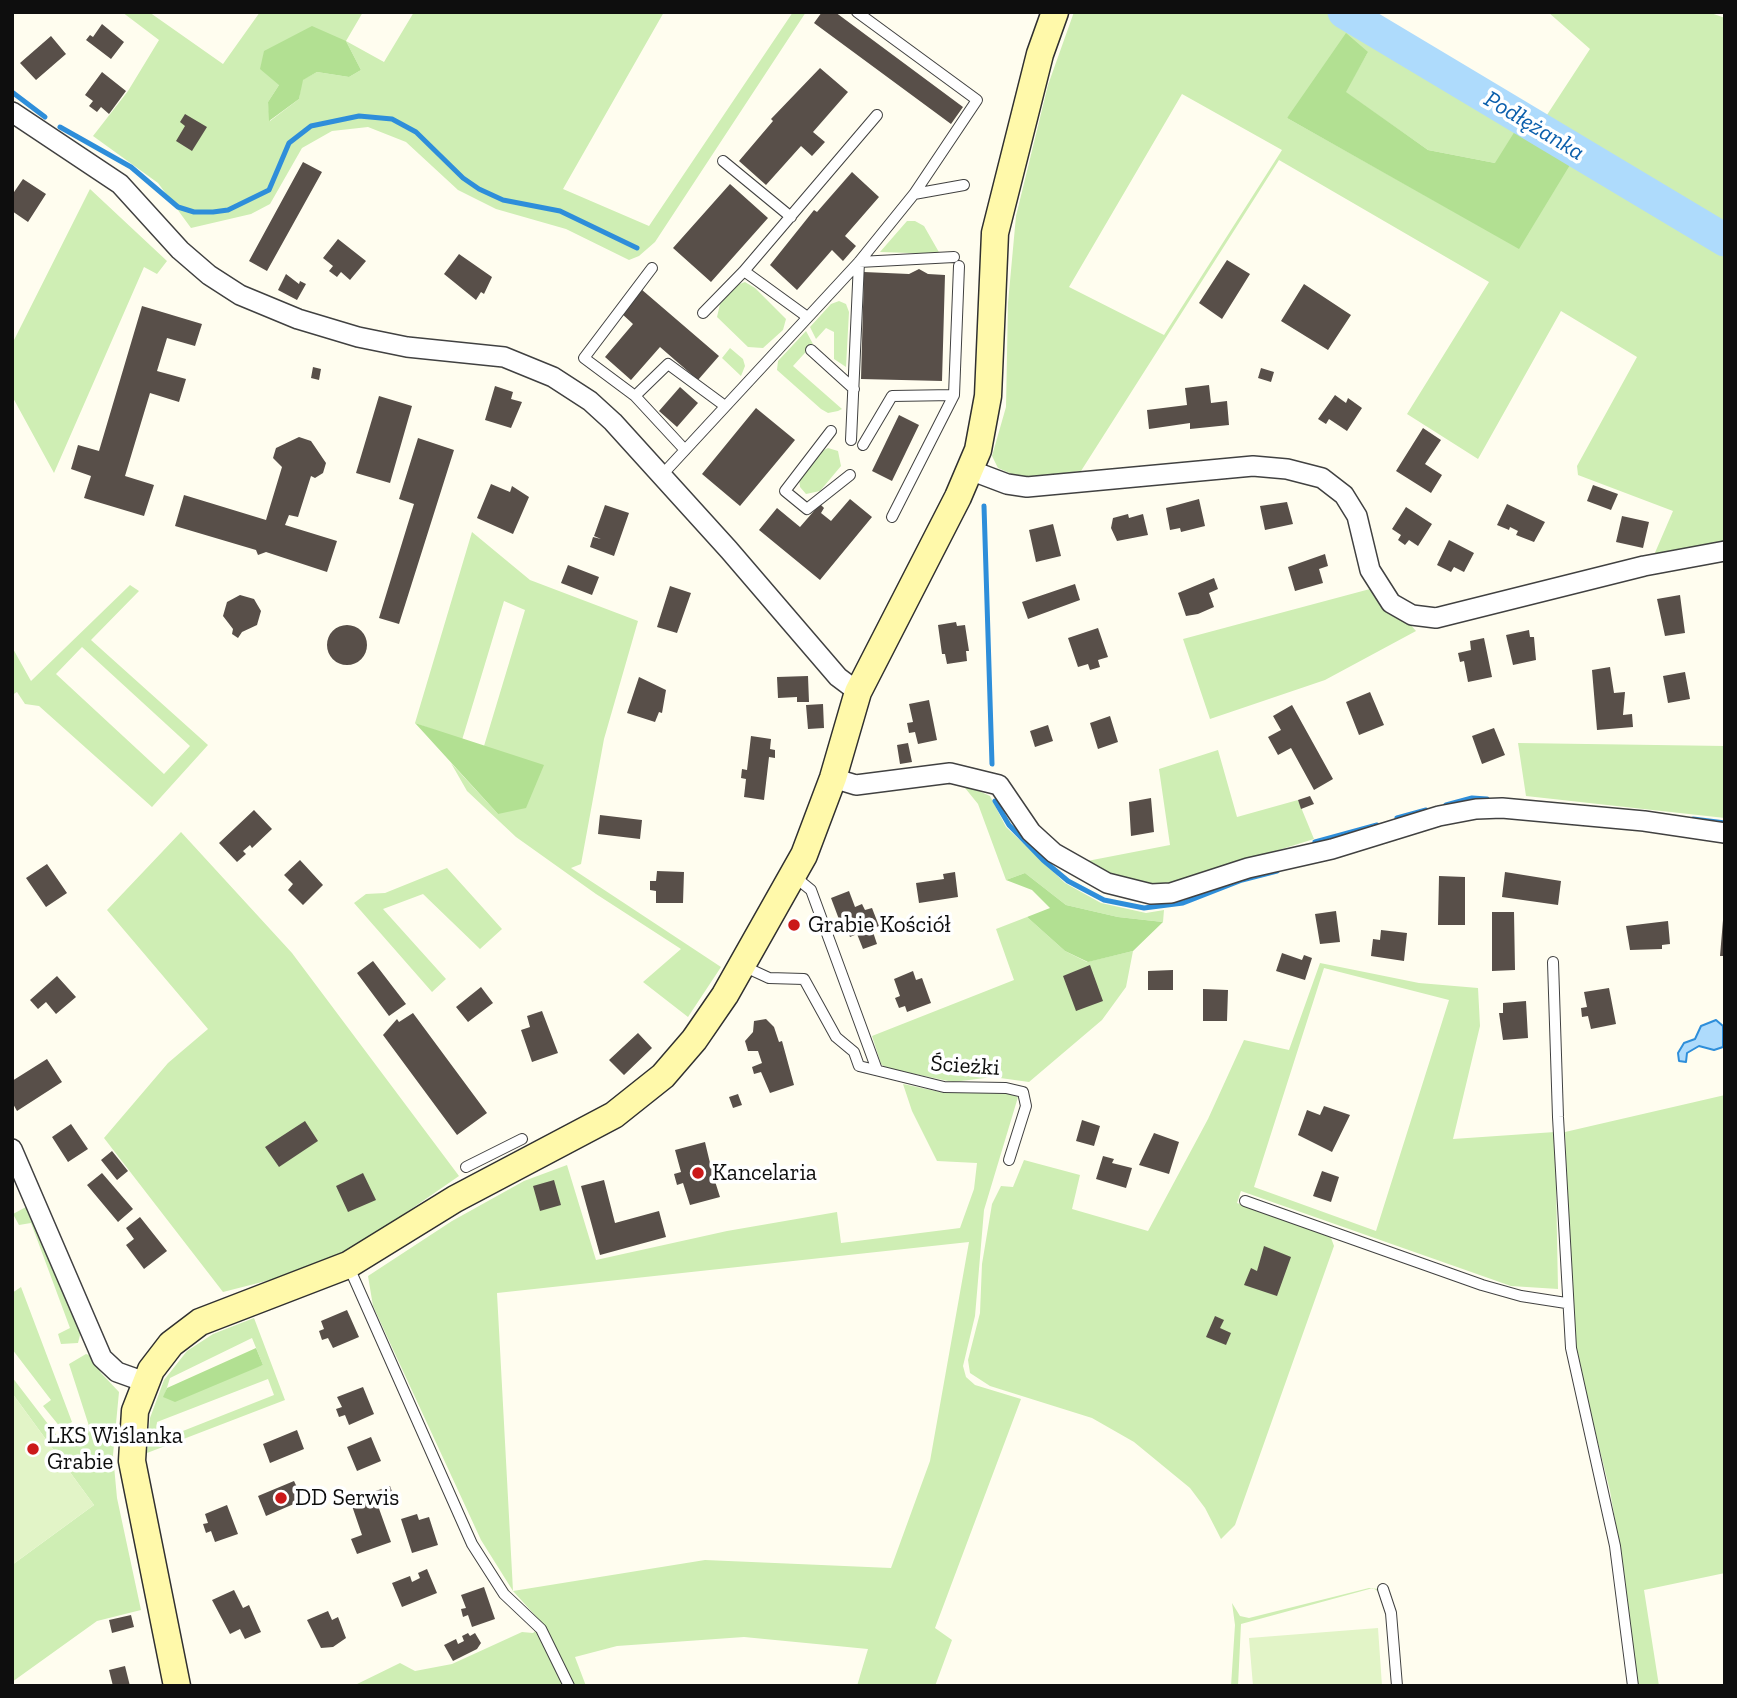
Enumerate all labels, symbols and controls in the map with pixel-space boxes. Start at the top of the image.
water label: Podłężanka [1479,85,1589,167]
place label: Grabie Kościół [808,911,951,939]
marker: Grabie Kościół [786,917,802,933]
street label: Ścieżki [930,1050,1000,1082]
place label: Kancelaria [712,1159,817,1187]
marker: Kancelaria [690,1165,706,1181]
place label: LKS Wiślanka Grabie [47,1422,183,1476]
marker: LKS Wiślanka Grabie [25,1441,41,1457]
place label: DD Serwis [295,1484,399,1512]
marker: DD Serwis [273,1490,289,1506]

